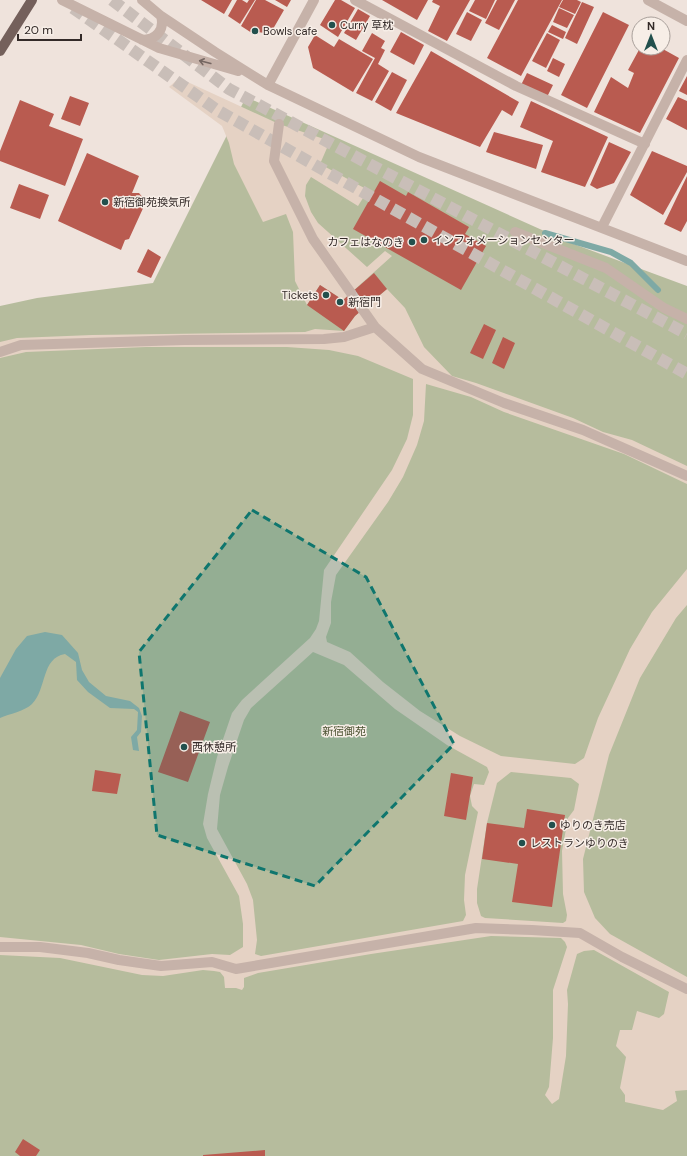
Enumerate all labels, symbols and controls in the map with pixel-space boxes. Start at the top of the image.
scale bar [18,16,81,42]
north arrow [631,16,671,56]
place label: Curry 草枕 [340,18,393,32]
text: N [647,19,655,33]
marker: Curry 草枕 [327,20,337,30]
text: 20 m [24,22,53,38]
place label: Bowls cafe [263,24,317,38]
marker: Bowls cafe [250,26,260,36]
one-way arrow [198,58,211,65]
place label: 新宿御苑換気所 [113,195,191,209]
marker: 新宿御苑換気所 [100,197,110,207]
place label: インフォメーションセンター [432,233,574,247]
place label: カフェはなのき [327,235,404,249]
marker: インフォメーションセンター [419,235,429,245]
marker: カフェはなのき [407,237,417,247]
place label: Tickets [282,288,318,302]
marker: Tickets [321,290,331,300]
place label: 新宿門 [348,295,381,309]
marker: 新宿門 [335,297,345,307]
park label: 新宿御苑 [322,724,366,738]
place label: 西休憩所 [192,740,237,754]
marker: 西休憩所 [179,742,189,752]
place label: ゆりのき売店 [560,818,626,832]
marker: ゆりのき売店 [547,820,557,830]
place label: レストランゆりのき [530,836,629,850]
marker: レストランゆりのき [517,838,527,848]

